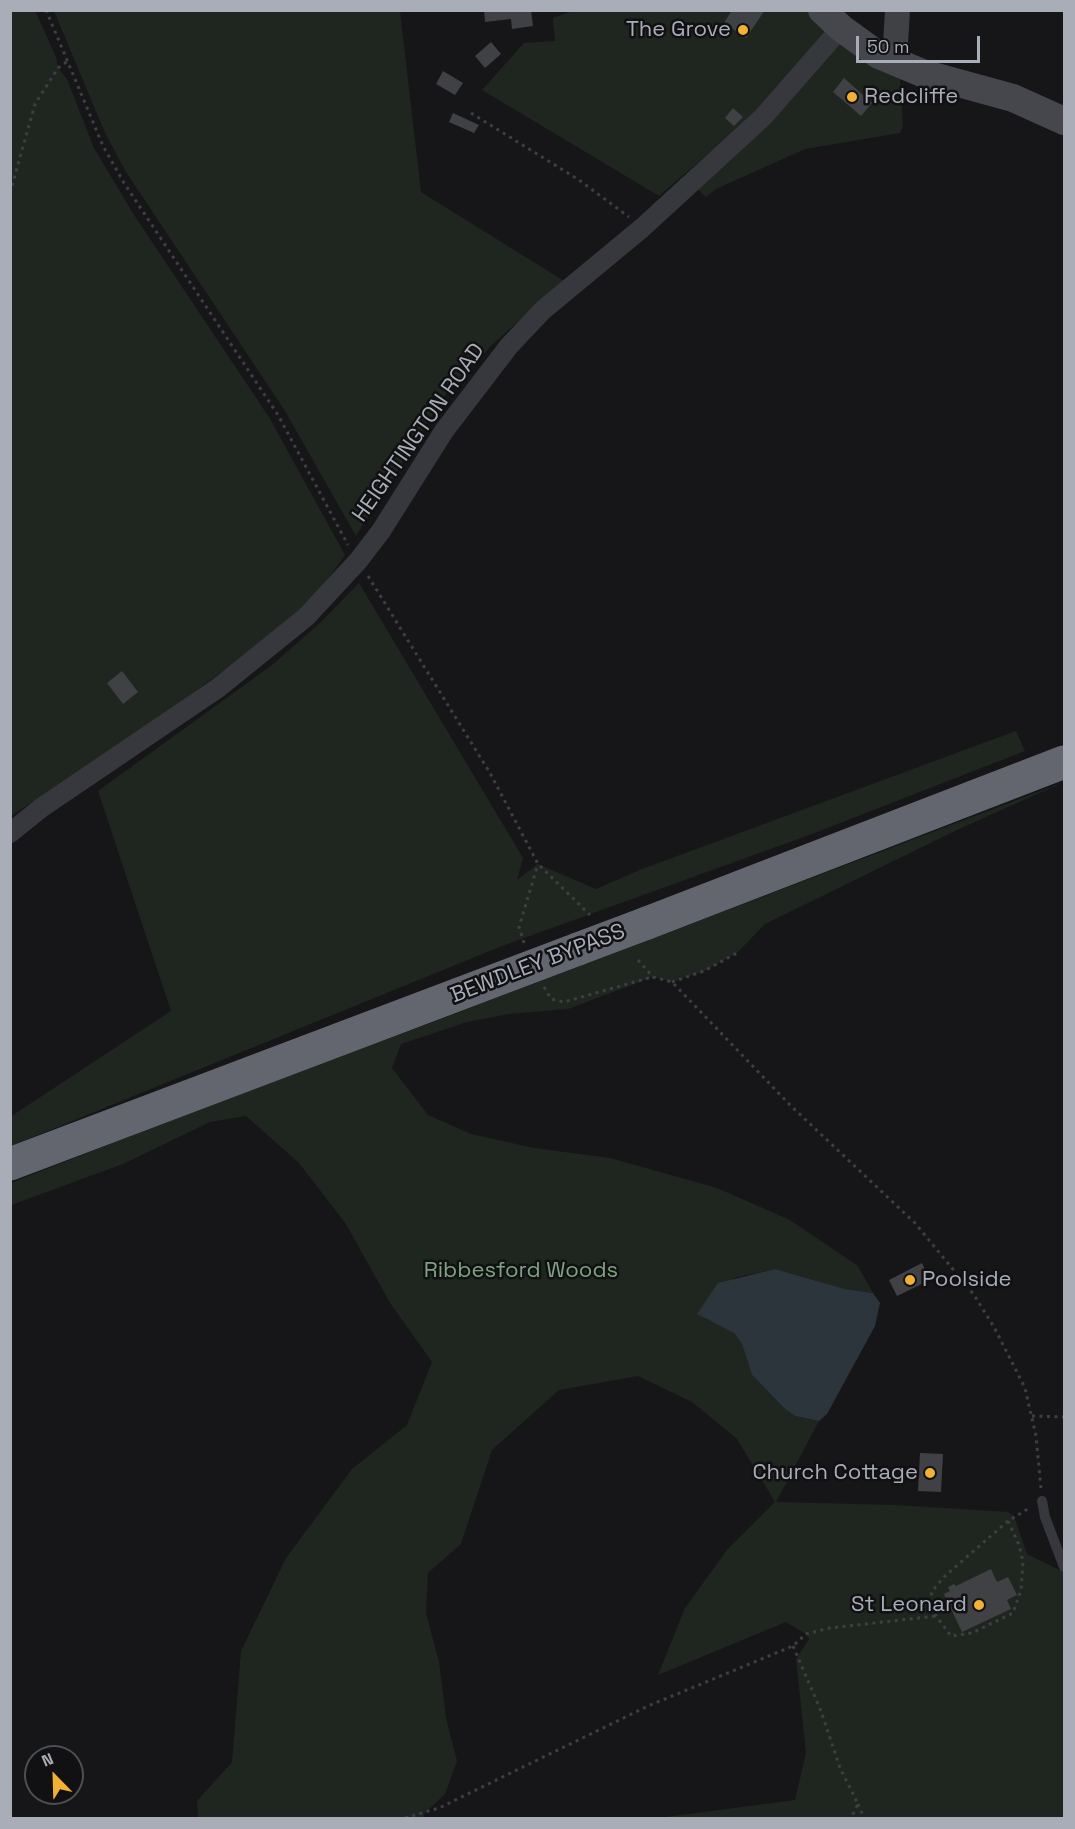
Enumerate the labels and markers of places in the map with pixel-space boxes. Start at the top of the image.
place label: The Grove [626,17,731,43]
marker: The Grove [736,23,750,37]
place label: Redcliffe [864,84,958,110]
marker: Redcliffe [845,90,859,104]
place label: Poolside [922,1267,1012,1293]
marker: Poolside [903,1273,917,1287]
place label: Church Cottage [752,1460,918,1486]
marker: Church Cottage [923,1466,937,1480]
place label: St Leonard [851,1592,967,1618]
marker: St Leonard [972,1598,986,1612]

